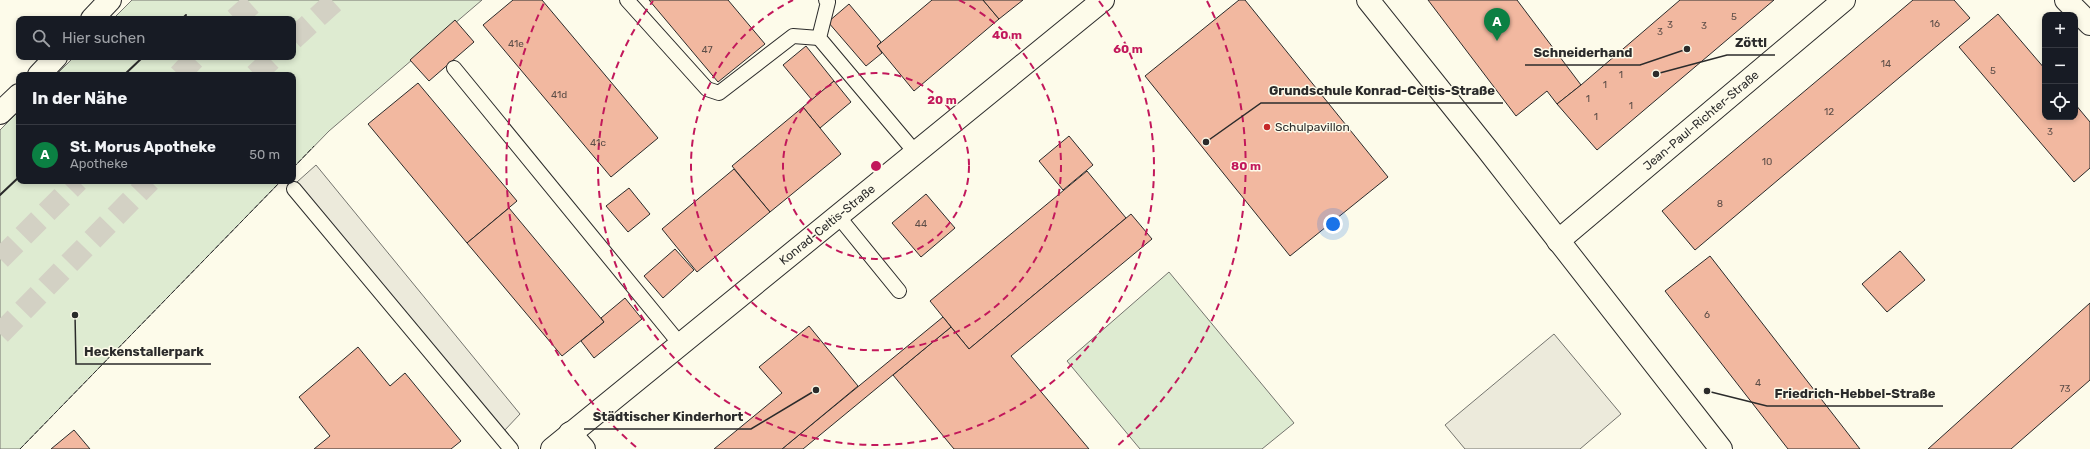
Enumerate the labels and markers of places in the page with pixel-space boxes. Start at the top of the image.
pin: A [1484,8,1510,41]
callout: Zöttl [1727,30,1775,55]
callout: Schneiderhand [1525,40,1640,65]
callout: Grundschule Konrad-Celtis-Straße [1261,78,1503,103]
place label: Schulpavillon [1275,120,1350,134]
marker: Schulpavillon [1262,122,1272,132]
centre of rings [869,159,883,173]
callout: Heckenstallerpark [76,339,211,364]
callout: Friedrich-Hebbel-Straße [1767,381,1943,406]
callout: Städtischer Kinderhort [584,404,751,429]

